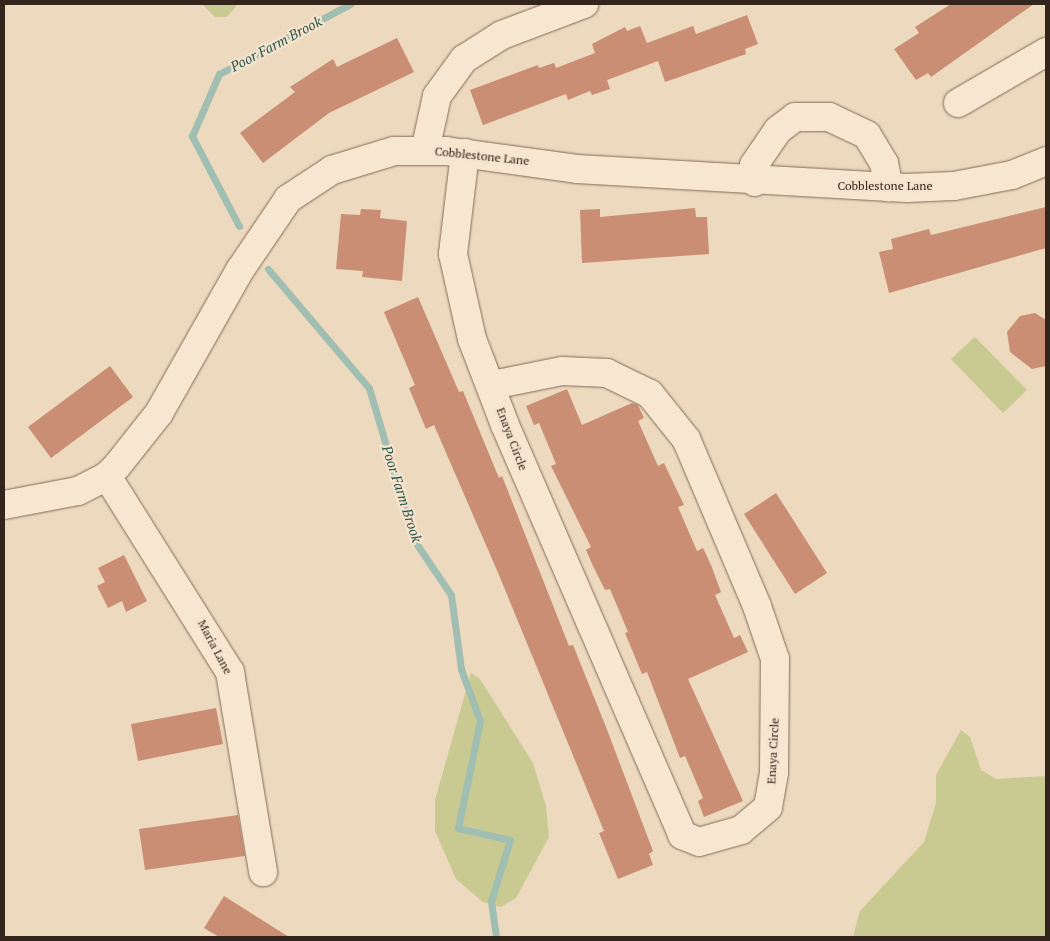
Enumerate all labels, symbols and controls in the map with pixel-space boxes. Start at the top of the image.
water label: Poor Farm Brook [228,13,324,75]
street label: Cobblestone Lane [434,144,530,168]
street label: Cobblestone Lane [838,179,932,193]
street label: Enaya Circle [493,405,531,473]
water label: Poor Farm Brook [378,443,426,545]
street label: Maria Lane [195,617,235,677]
street label: Enaya Circle [764,717,782,785]

